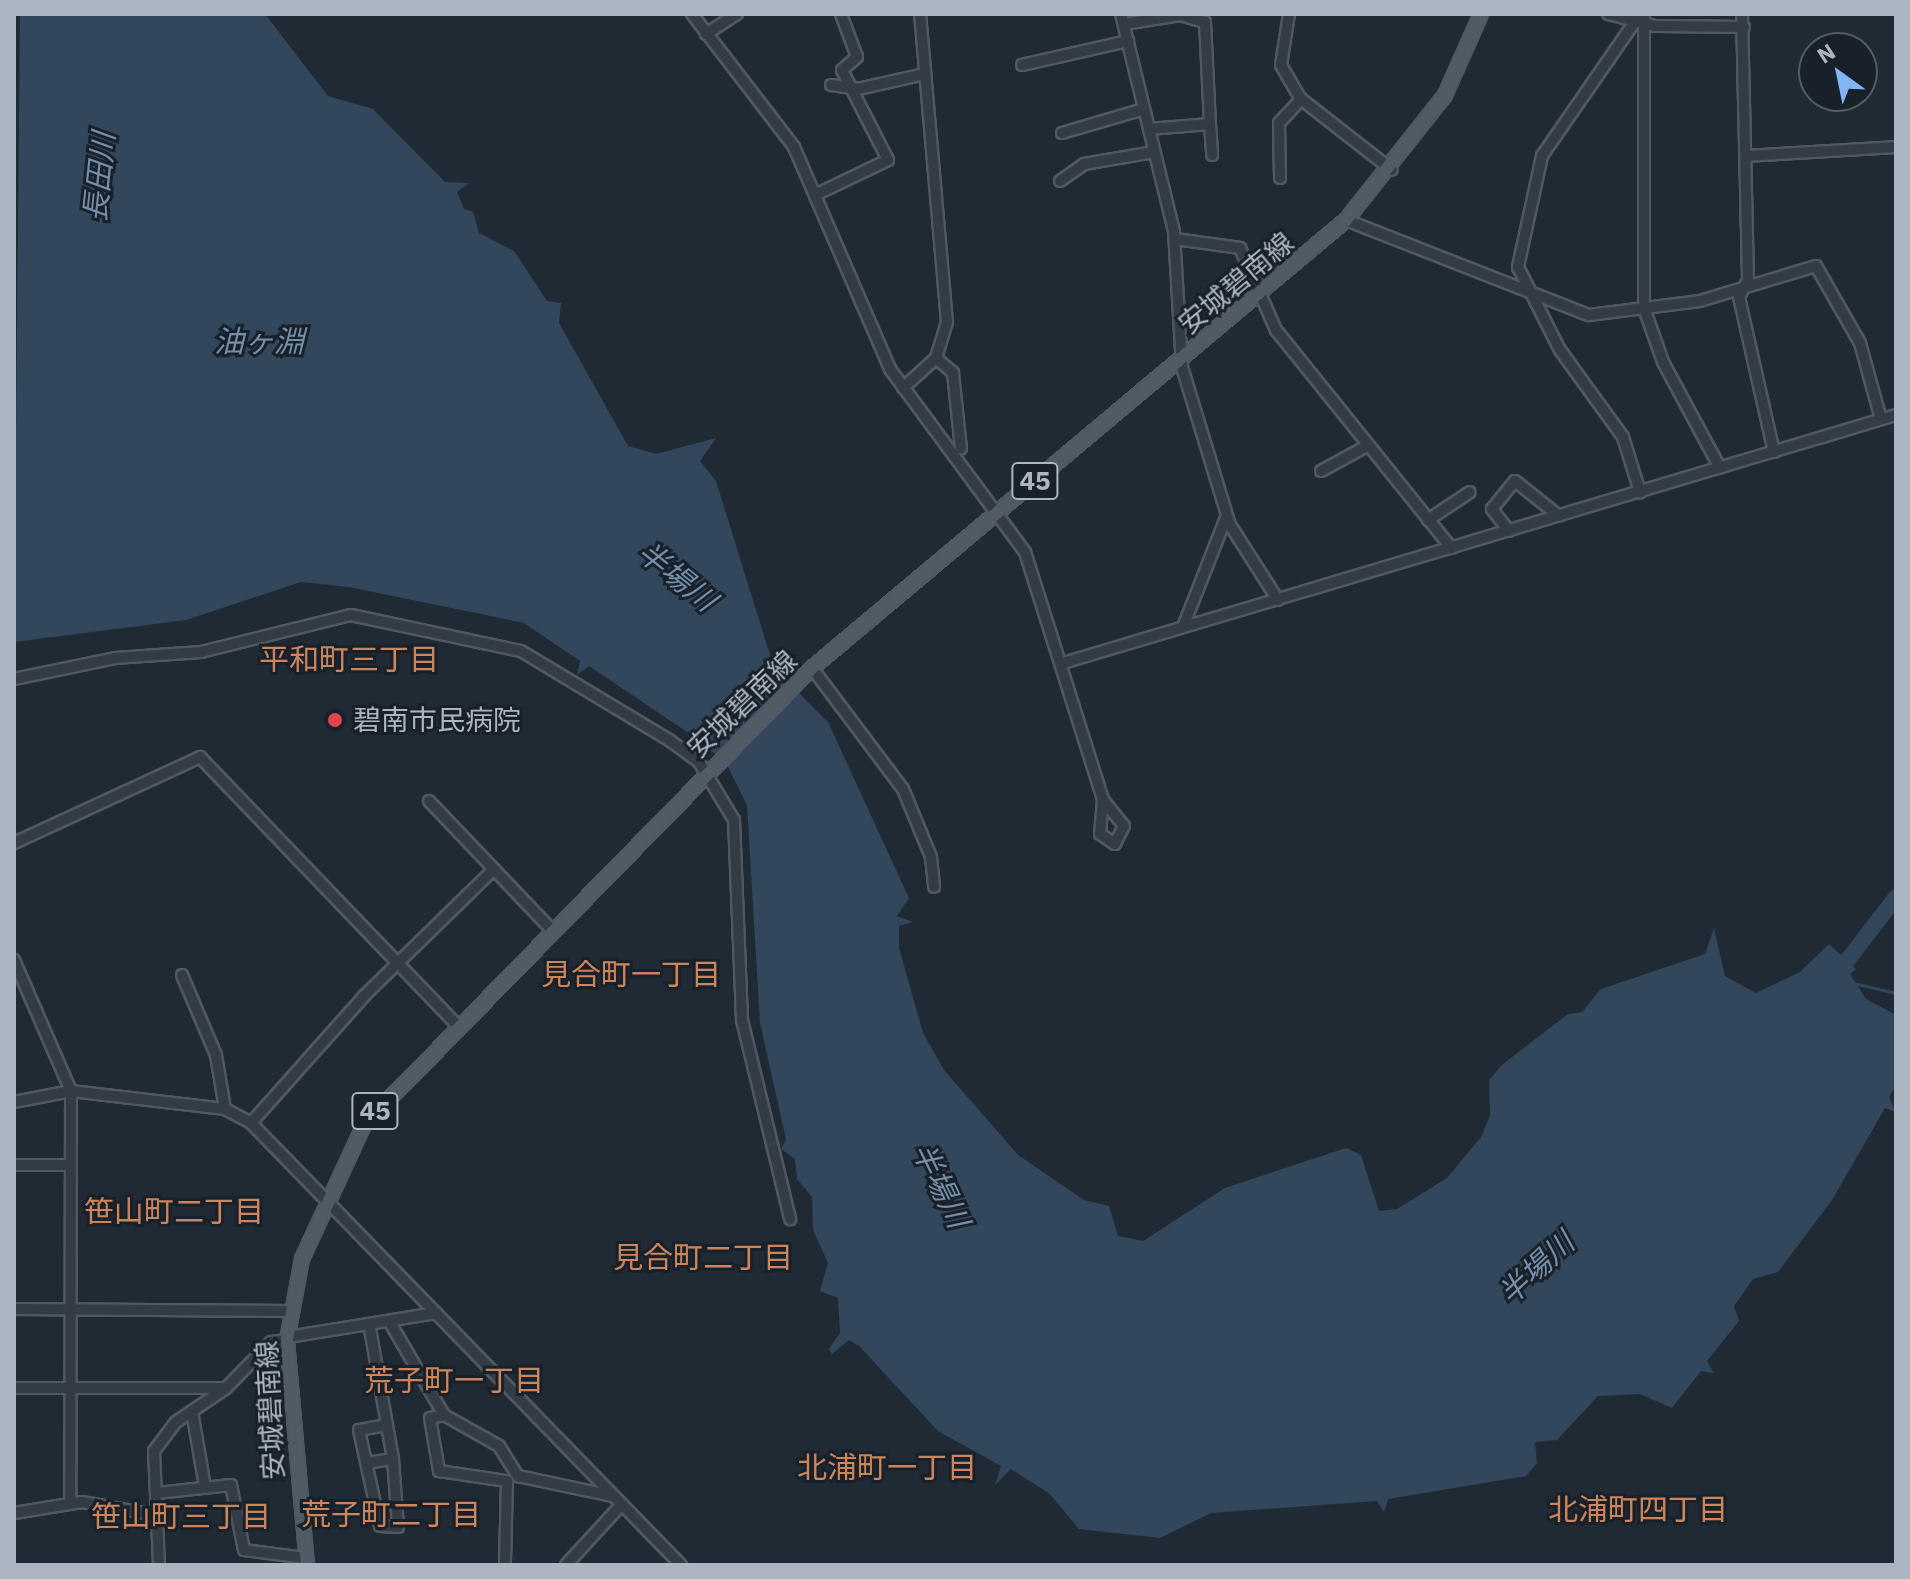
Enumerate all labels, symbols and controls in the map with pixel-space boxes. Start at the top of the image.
north arrow [1798,32,1878,112]
text: N [1811,37,1840,70]
water label: 長田川 [76,130,122,224]
street label: 安城碧南線 [1172,225,1300,341]
water label: 油ヶ淵 [214,323,304,359]
road number: 45 [1011,459,1059,503]
water label: 半場川 [631,534,723,618]
district label: 平和町三丁目 [259,641,439,677]
street label: 安城碧南線 [680,643,804,765]
place label: 碧南市民病院 [353,703,521,737]
marker: 碧南市民病院 [324,709,346,731]
district label: 見合町一丁目 [541,956,721,992]
road number: 45 [351,1089,399,1133]
water label: 半場川 [905,1137,977,1233]
district label: 笹山町二丁目 [84,1193,264,1229]
water label: 半場川 [1491,1224,1581,1312]
district label: 見合町二丁目 [613,1239,793,1275]
street label: 安城碧南線 [250,1339,290,1481]
district label: 荒子町一丁目 [364,1362,544,1398]
district label: 北浦町一丁目 [797,1449,977,1485]
district label: 北浦町四丁目 [1548,1491,1728,1527]
district label: 荒子町二丁目 [301,1496,481,1532]
district label: 笹山町三丁目 [91,1498,271,1534]

